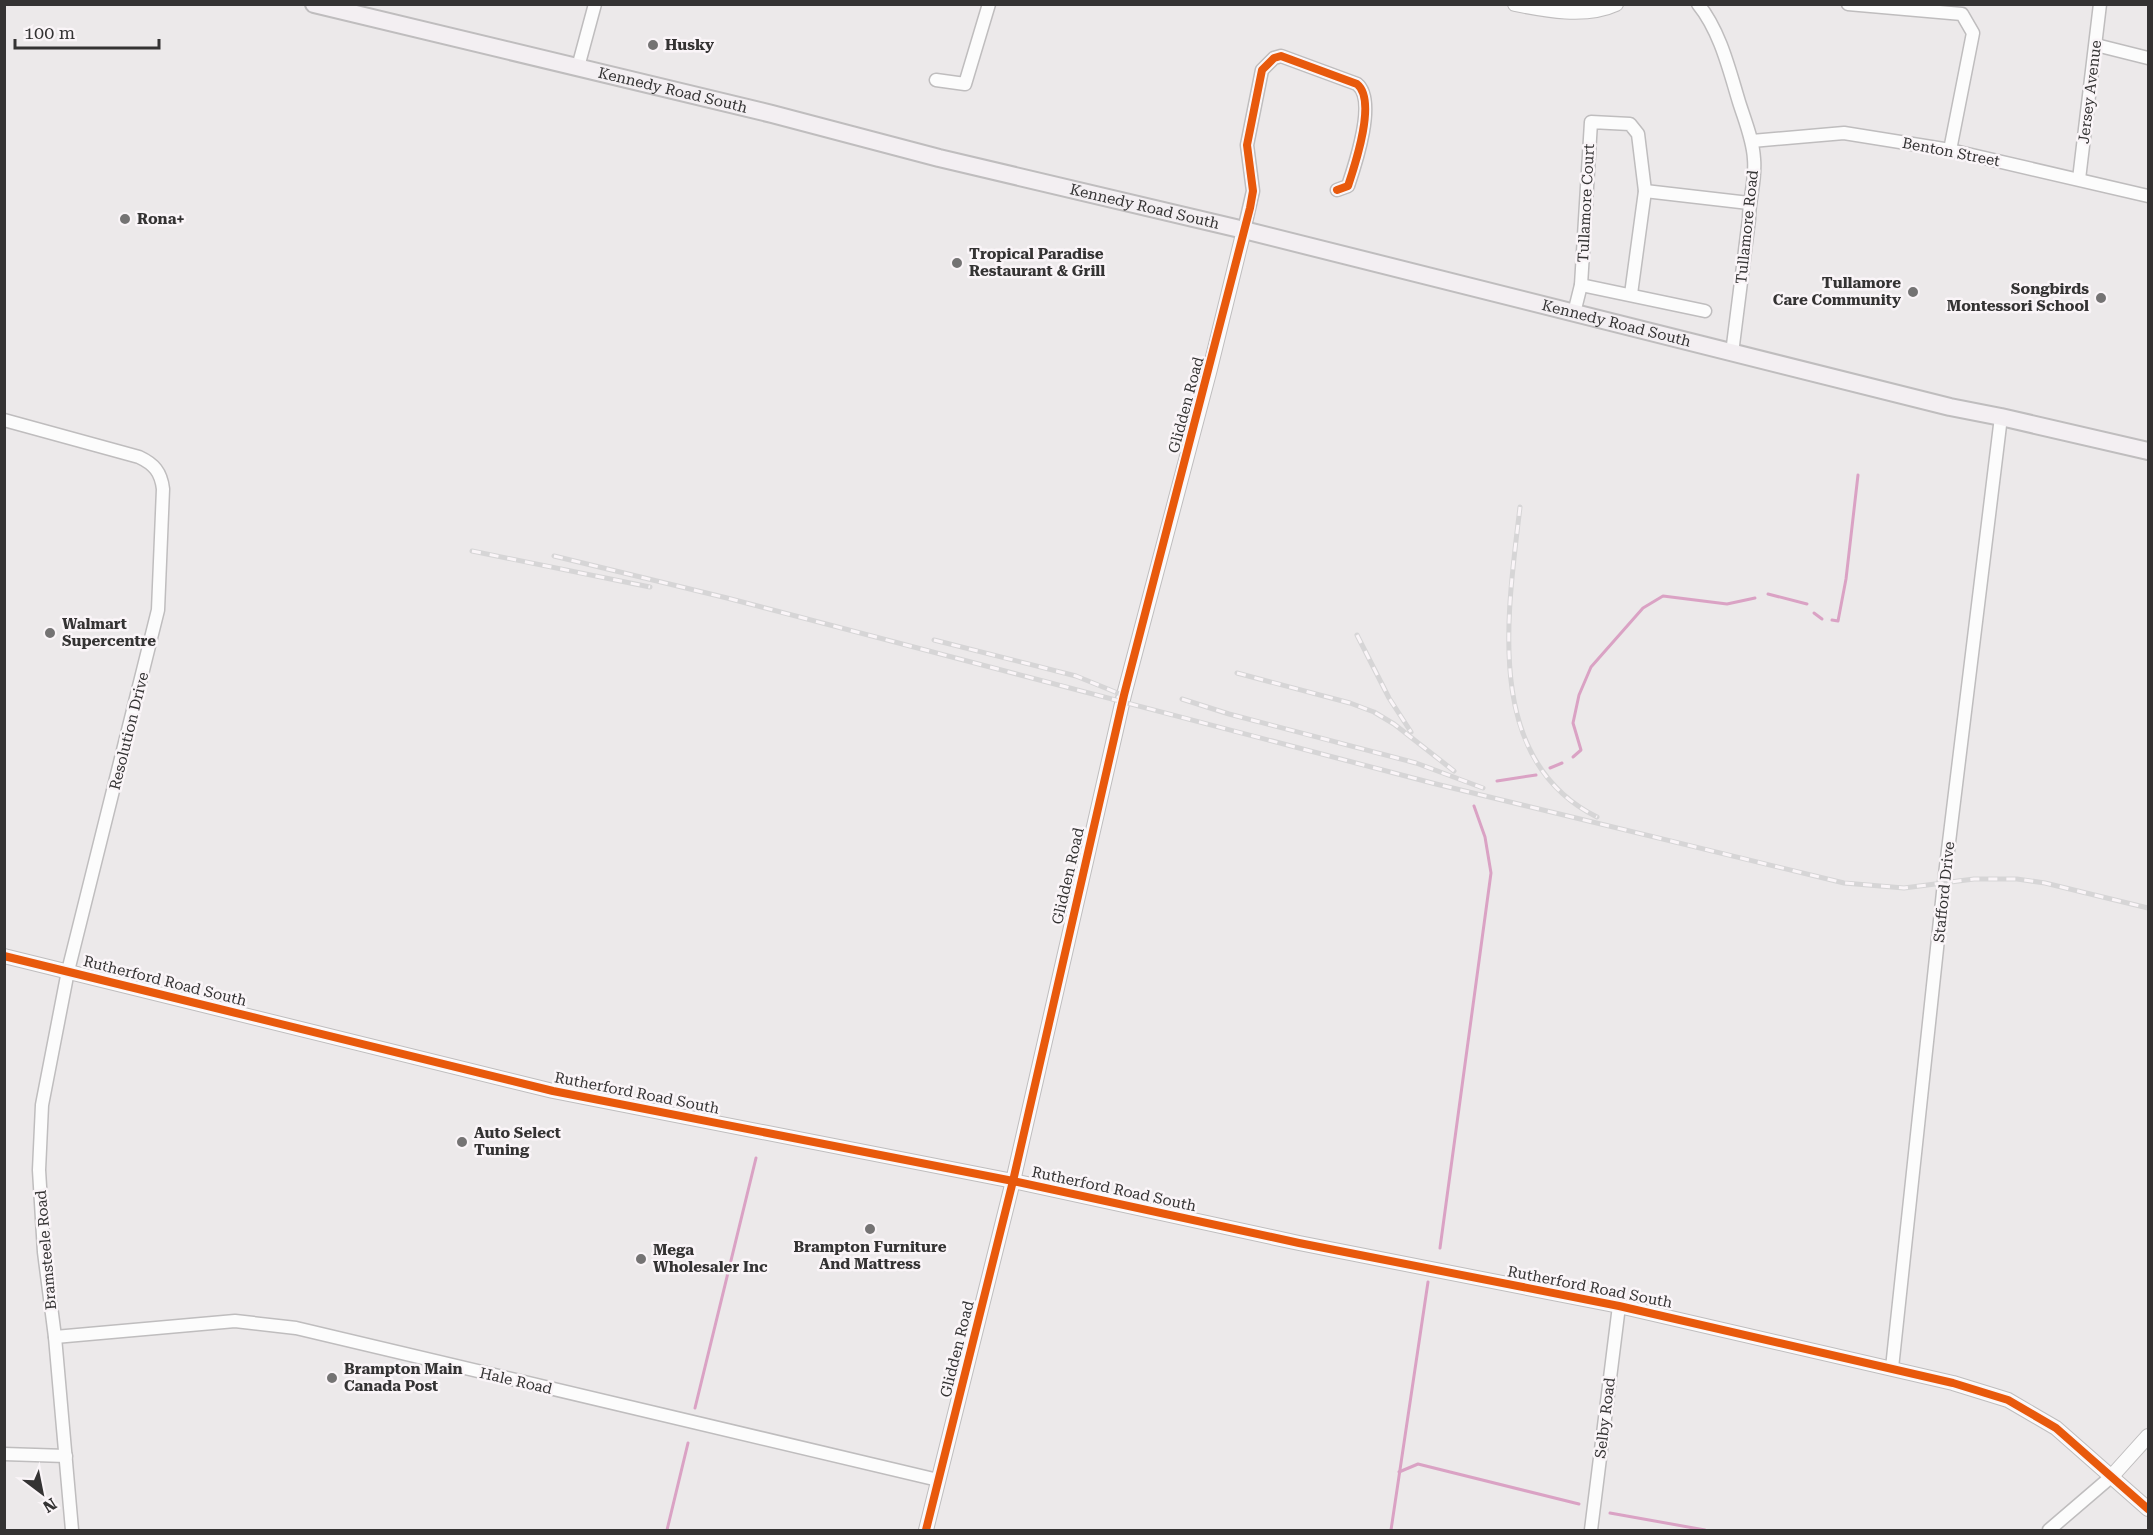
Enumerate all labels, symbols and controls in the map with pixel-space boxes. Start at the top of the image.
scale bar [15,12,159,50]
text: 100 m [24,22,75,43]
place label: Husky [665,36,714,54]
marker: Husky [646,38,660,52]
street label: Jersey Avenue [2075,39,2105,145]
street label: Kennedy Road South [596,64,750,117]
street label: Benton Street [1901,134,2002,170]
street label: Tullamore Court [1574,143,1598,263]
street label: Tullamore Road [1732,169,1762,285]
street label: Kennedy Road South [1068,180,1221,233]
place label: Rona+ [137,210,185,228]
marker: Rona+ [118,212,132,226]
place label: Tropical Paradise Restaurant & Grill [969,245,1105,280]
marker: Tropical Paradise Restaurant & Grill [950,256,964,270]
place label: Tullamore Care Community [1773,274,1901,309]
place label: Songbirds Montessori School [1947,280,2089,315]
marker: Tullamore Care Community [1906,285,1920,299]
marker: Songbirds Montessori School [2094,291,2108,305]
street label: Kennedy Road South [1540,296,1693,351]
street label: Glidden Road [1165,355,1208,455]
place label: Walmart Supercentre [62,615,156,650]
marker: Walmart Supercentre [43,626,57,640]
street label: Resolution Drive [106,670,152,792]
street label: Glidden Road [1048,825,1088,926]
street label: Stafford Drive [1930,841,1958,943]
street label: Rutherford Road South [81,952,249,1010]
street label: Rutherford Road South [553,1068,721,1118]
place label: Auto Select Tuning [474,1124,561,1159]
marker: Auto Select Tuning [455,1135,469,1149]
street label: Rutherford Road South [1030,1163,1198,1215]
street label: Bramsteele Road [32,1189,60,1311]
marker: Brampton Furniture And Mattress [863,1222,877,1236]
place label: Brampton Furniture And Mattress [794,1238,947,1273]
place label: Mega Wholesaler Inc [653,1241,768,1276]
marker: Mega Wholesaler Inc [634,1252,648,1266]
street label: Rutherford Road South [1506,1262,1674,1312]
street label: Glidden Road [936,1299,978,1399]
place label: Brampton Main Canada Post [344,1360,463,1395]
street label: Hale Road [478,1364,554,1398]
marker: Brampton Main Canada Post [325,1371,339,1385]
street label: Selby Road [1591,1376,1619,1459]
north arrow [12,1463,72,1523]
text: N [39,1494,60,1517]

